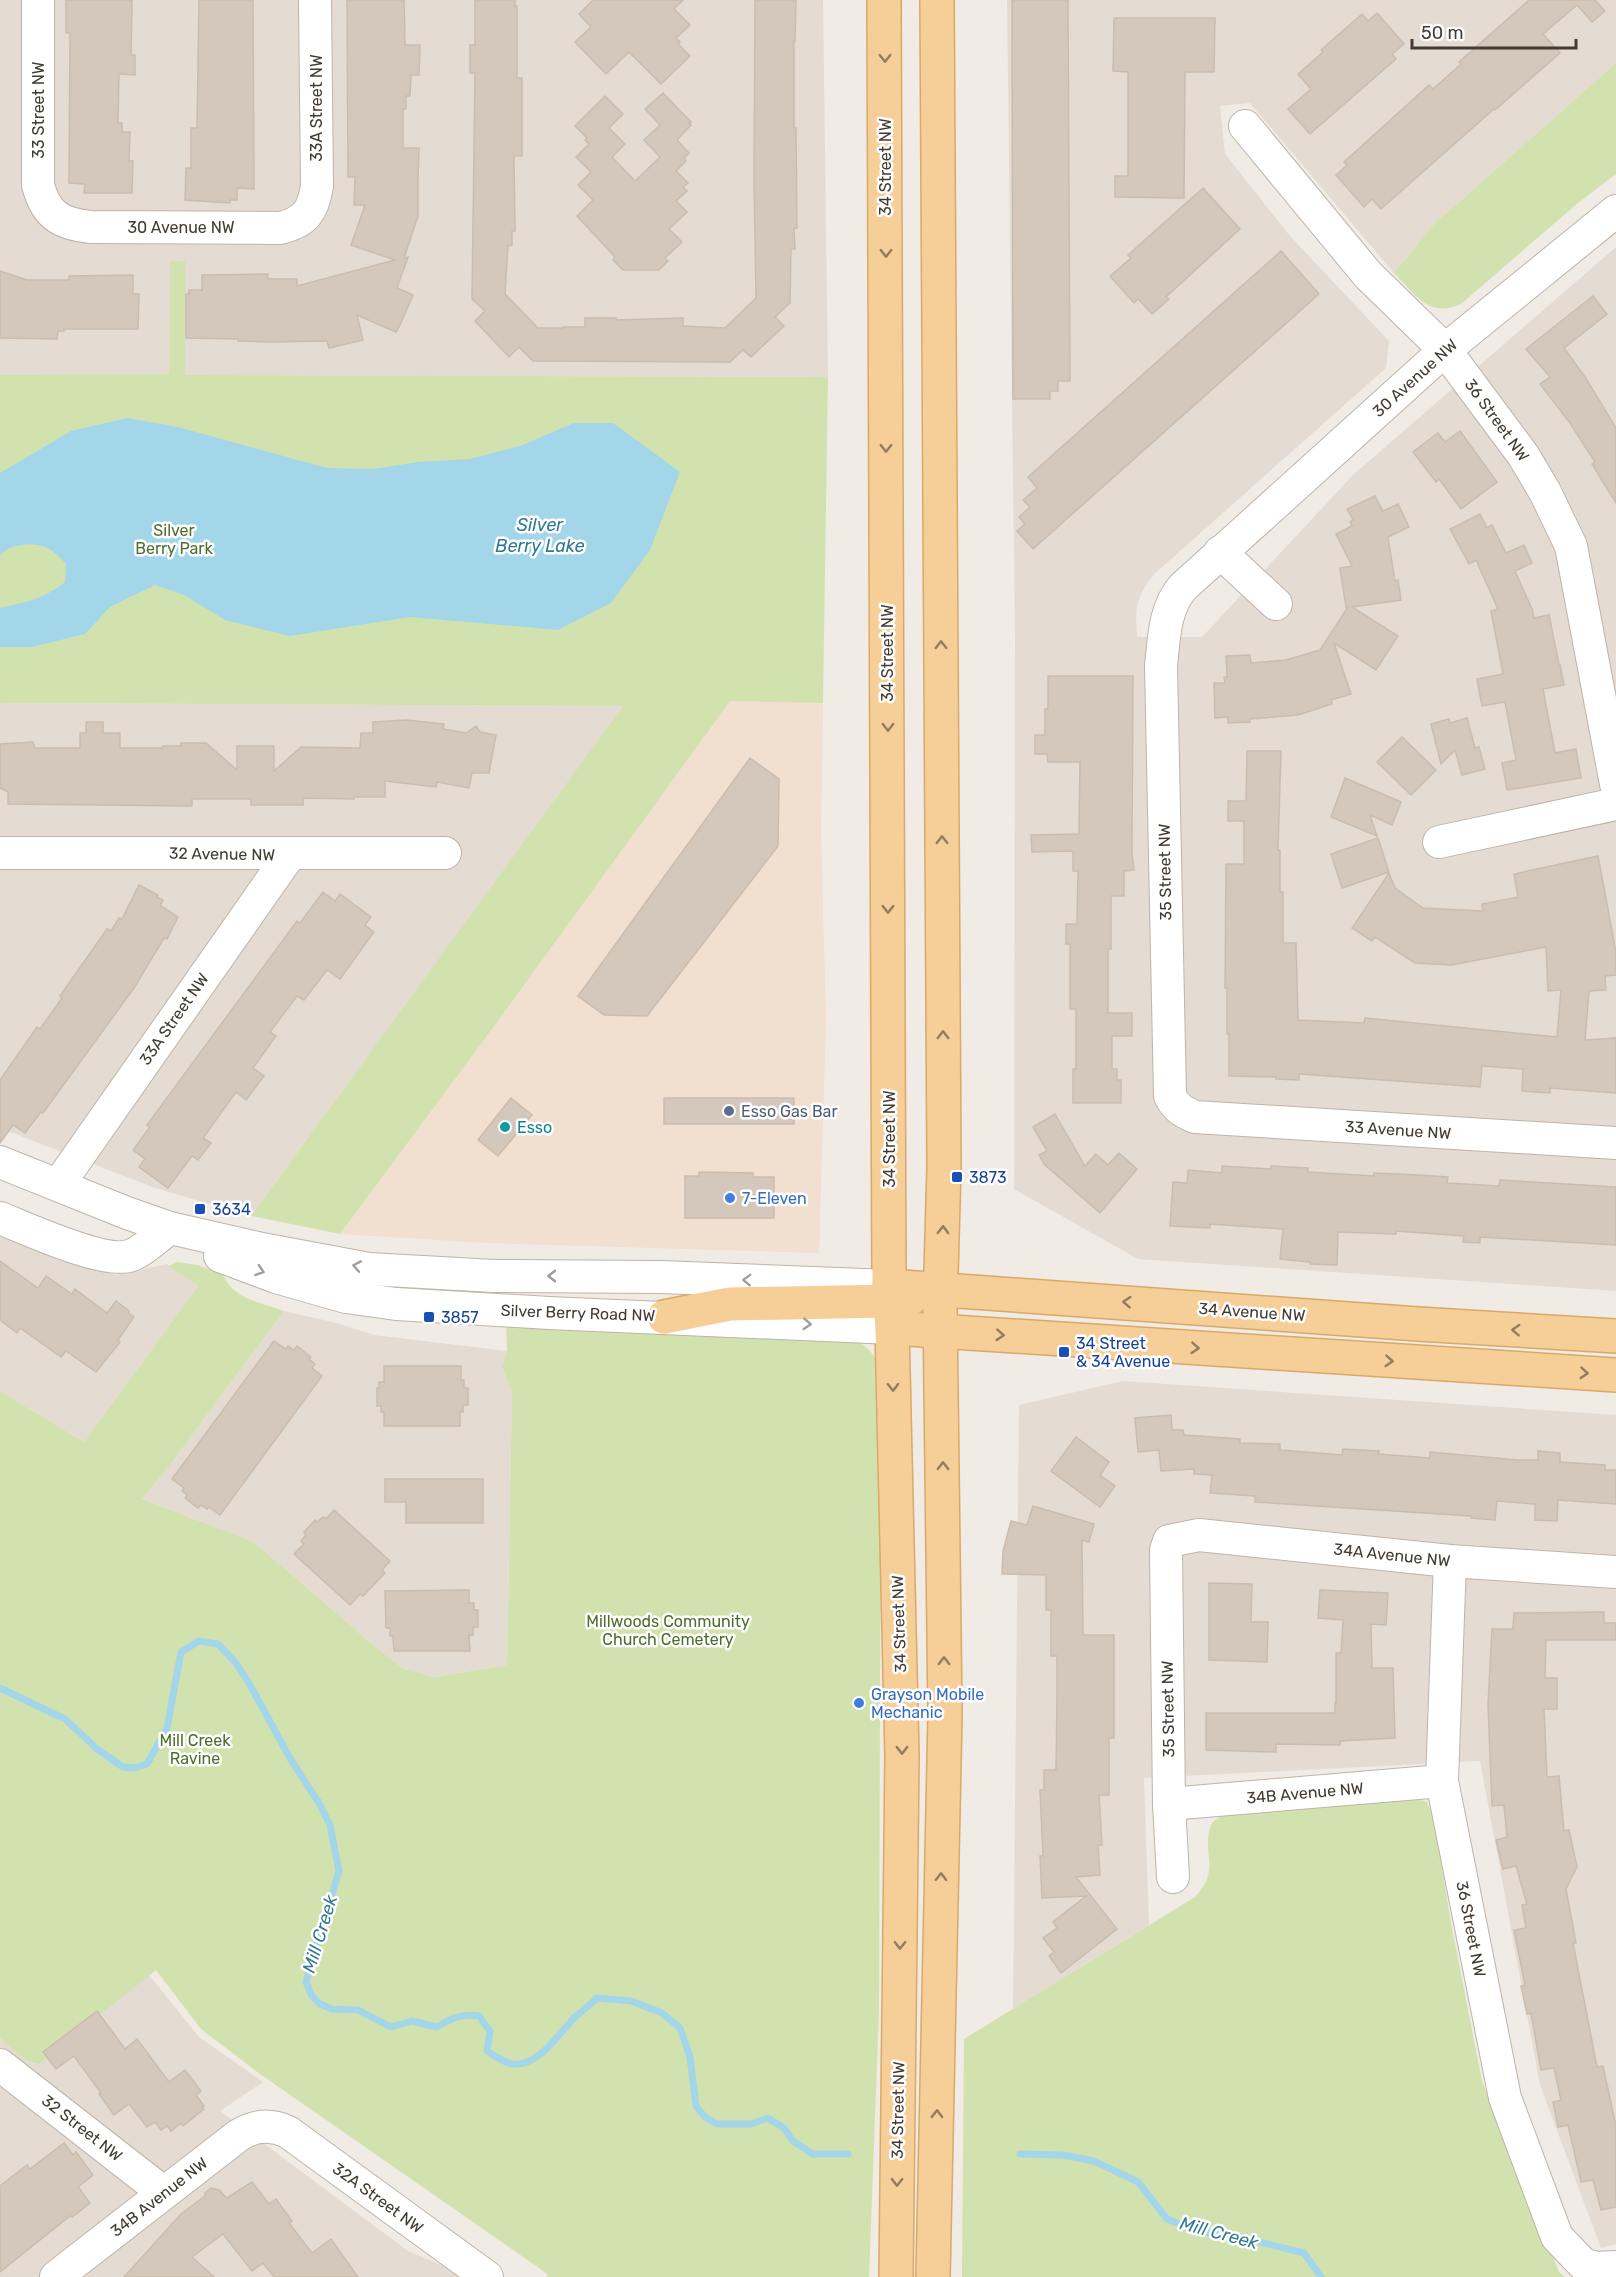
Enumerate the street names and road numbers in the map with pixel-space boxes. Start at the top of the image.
street label: 33A Street NW [307,54,326,162]
street label: 33 Street NW [29,61,48,159]
street label: 34 Street NW [876,118,895,216]
street label: 30 Avenue NW [127,218,235,237]
street label: 30 Avenue NW [1369,335,1461,421]
street label: 36 Street NW [1461,375,1533,465]
street label: 34 Street NW [878,604,897,702]
street label: 35 Street NW [1155,823,1175,921]
street label: 32 Avenue NW [169,844,276,864]
street label: 33A Street NW [135,969,213,1069]
street label: 34 Street NW [880,1090,899,1188]
street label: 33 Avenue NW [1344,1117,1452,1143]
street label: 34 Avenue NW [1198,1299,1306,1325]
street label: Silver Berry Road NW [500,1301,656,1325]
street label: 34A Avenue NW [1333,1539,1451,1571]
street label: 34 Street NW [888,1575,910,1673]
street label: 35 Street NW [1158,1660,1178,1758]
street label: 34B Avenue NW [1246,1778,1365,1808]
street label: 36 Street NW [1452,1879,1490,1979]
street label: 34 Street NW [888,2061,908,2159]
street label: 32 Street NW [38,2091,126,2165]
street label: 34B Avenue NW [107,2153,211,2241]
street label: 32A Street NW [329,2159,427,2237]

